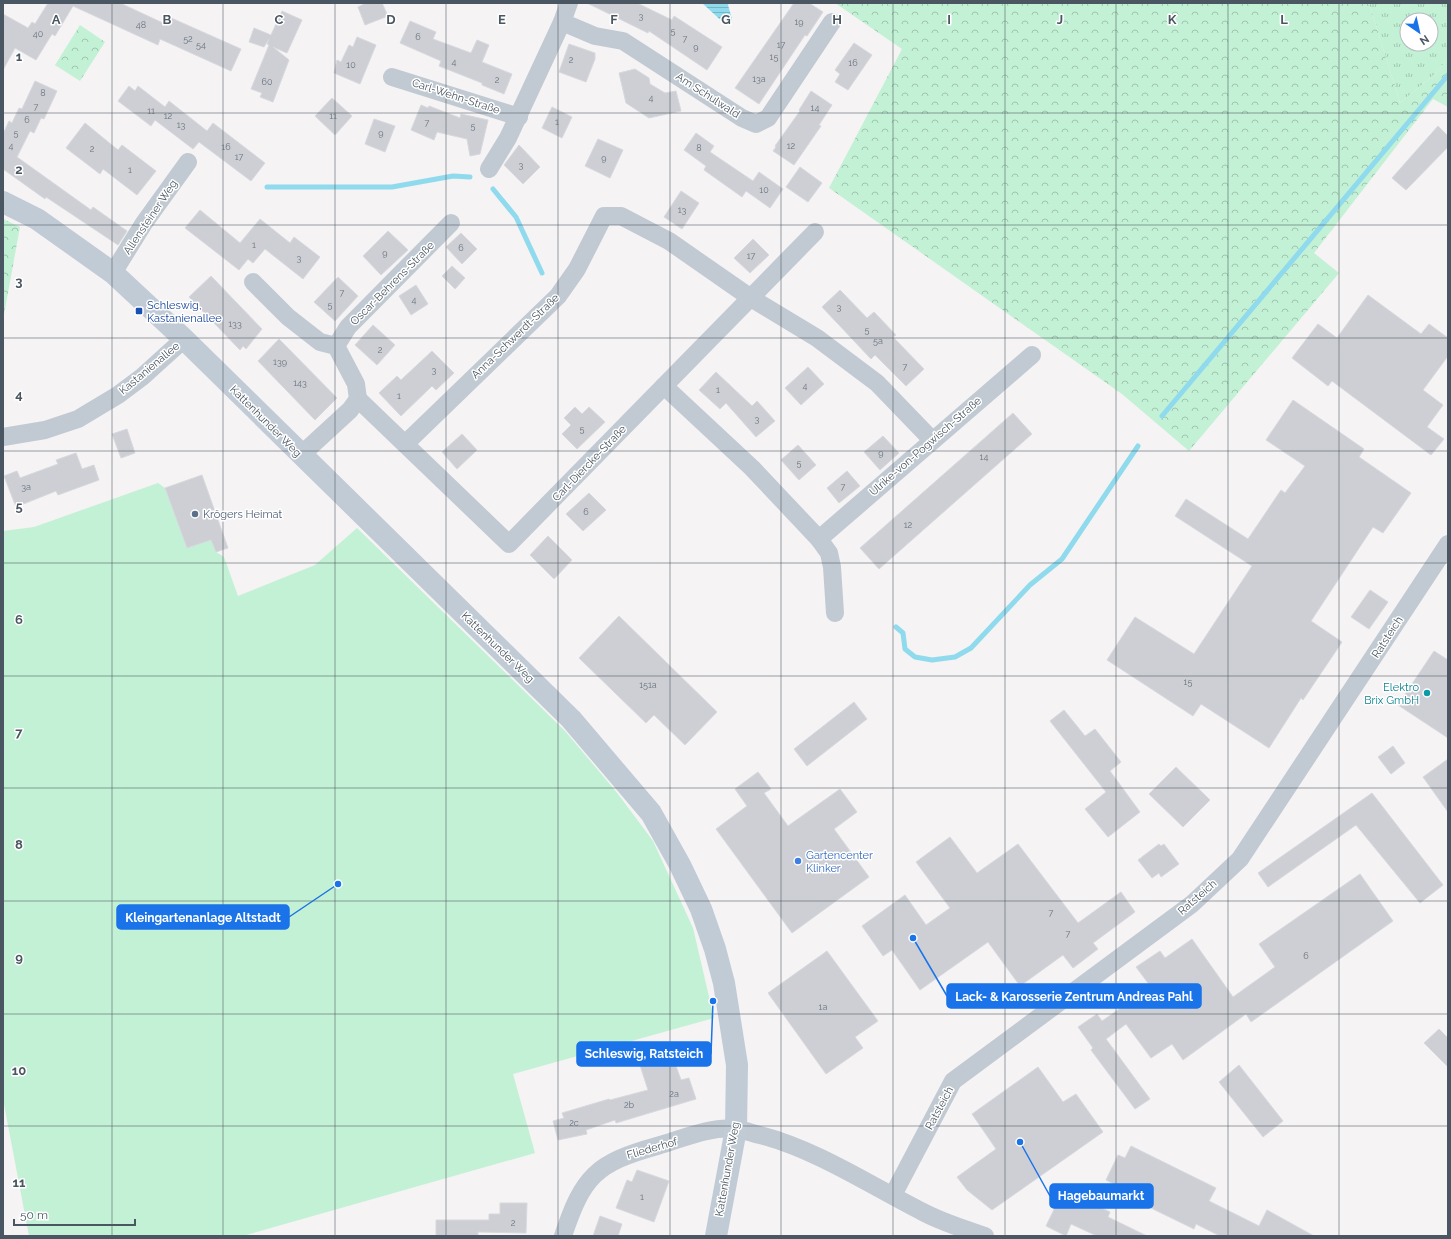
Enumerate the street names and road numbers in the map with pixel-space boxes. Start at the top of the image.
street label: Am Schulwald [673,70,742,121]
street label: Carl-Wehn-Straße [410,76,502,117]
street label: Allensteiner Weg [121,178,180,257]
street label: Oscar-Behrens-Straße [348,238,437,328]
street label: Anna-Schwerdt-Straße [469,291,562,382]
street label: Kastanienallee [117,339,182,397]
street label: Kattenhunder Weg [227,383,304,460]
street label: Ulrike-von-Pogwisch-Straße [867,394,984,498]
street label: Carl-Diercke-Straße [550,422,629,504]
street label: Kattenhunder Weg [459,609,537,685]
street label: Ratsteich [1369,614,1406,661]
street label: Ratsteich [1175,877,1219,918]
street label: Ratsteich [923,1084,956,1132]
street label: Kattenhunder Weg [713,1121,742,1217]
street label: Fliederhof [625,1135,679,1162]

